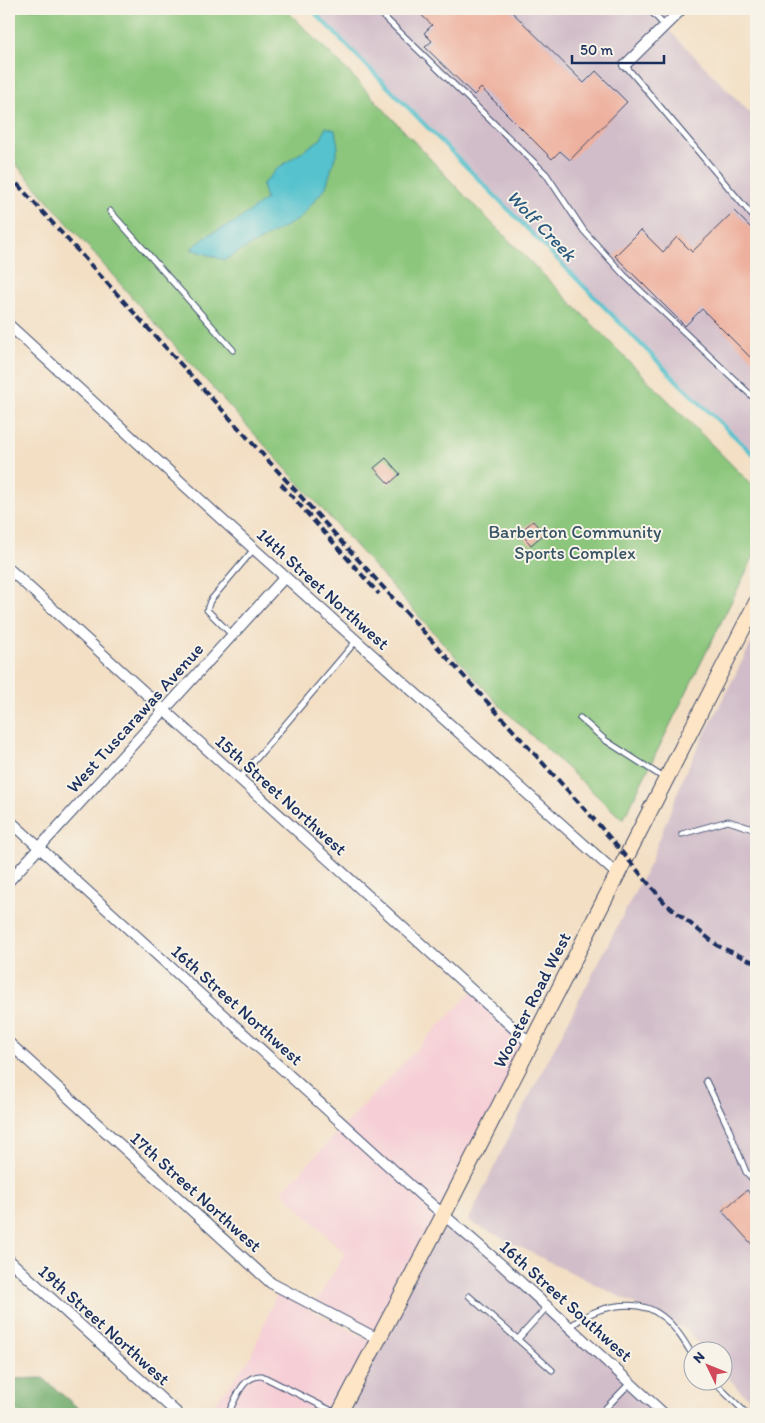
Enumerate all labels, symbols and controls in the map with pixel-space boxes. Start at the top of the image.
scale bar [572,32,665,64]
text: 50 m [580,41,613,59]
water label: Wolf Creek [502,185,582,267]
park label: Barberton Community Sports Complex [488,521,662,564]
street label: 14th Street Northwest [252,524,394,655]
street label: West Tuscarawas Avenue [62,638,208,798]
street label: 15th Street Northwest [211,730,352,860]
street label: Wooster Road West [488,928,576,1072]
street label: 16th Street Northwest [167,940,308,1070]
street label: 17th Street Northwest [126,1127,266,1257]
street label: 16th Street Southwest [495,1236,637,1367]
street label: 19th Street Northwest [34,1260,175,1390]
north arrow [682,1340,732,1390]
text: N [689,1348,708,1367]

